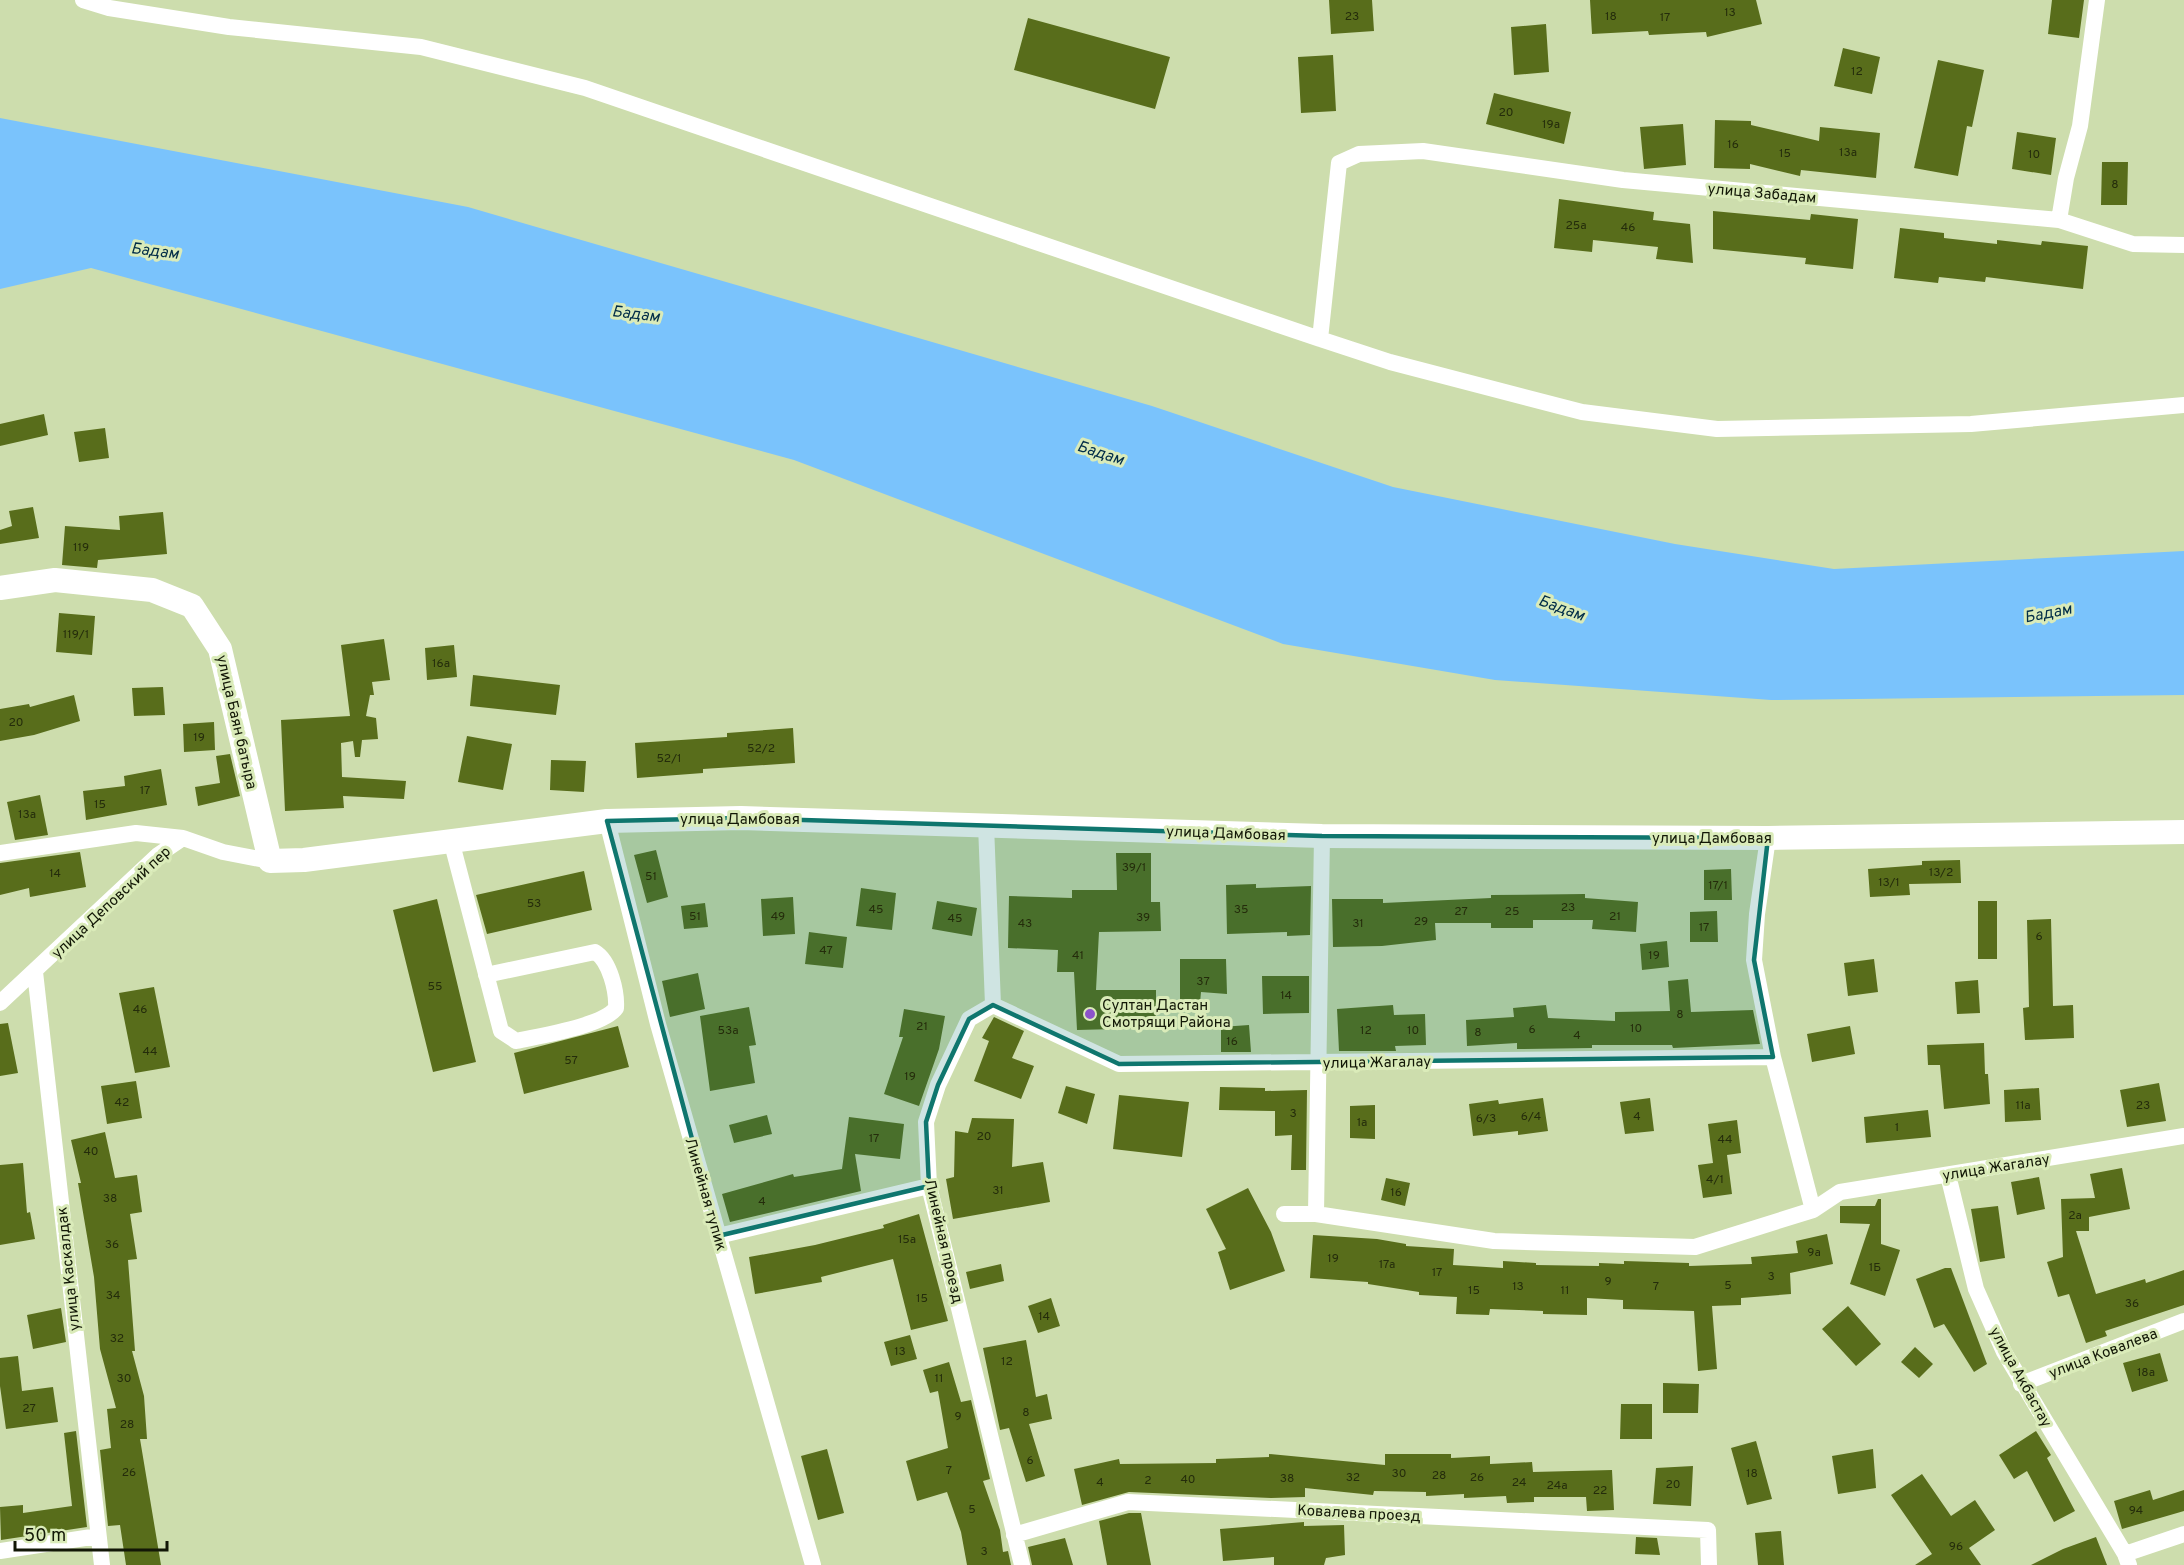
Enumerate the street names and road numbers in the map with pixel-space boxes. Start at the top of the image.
street label: улица Забадам [1707,180,1817,209]
street label: улица Баян батыра [211,653,260,791]
street label: улица Дамбовая [680,811,800,830]
street label: улица Дамбовая [1166,823,1286,846]
street label: улица Дамбовая [1652,830,1772,849]
street label: улица Деповский пер [48,843,176,963]
street label: улица Жагалау [1323,1053,1431,1074]
street label: Линейная тупик [679,1136,730,1253]
street label: улица Жагалау [1941,1151,2051,1186]
street label: Линейная проезд [919,1177,966,1306]
street label: улица Каскалдак [54,1206,85,1332]
street label: улица Акбастау [1984,1324,2055,1431]
street label: улица Ковалева [2046,1325,2161,1384]
street label: Ковалева проезд [1297,1502,1421,1527]

